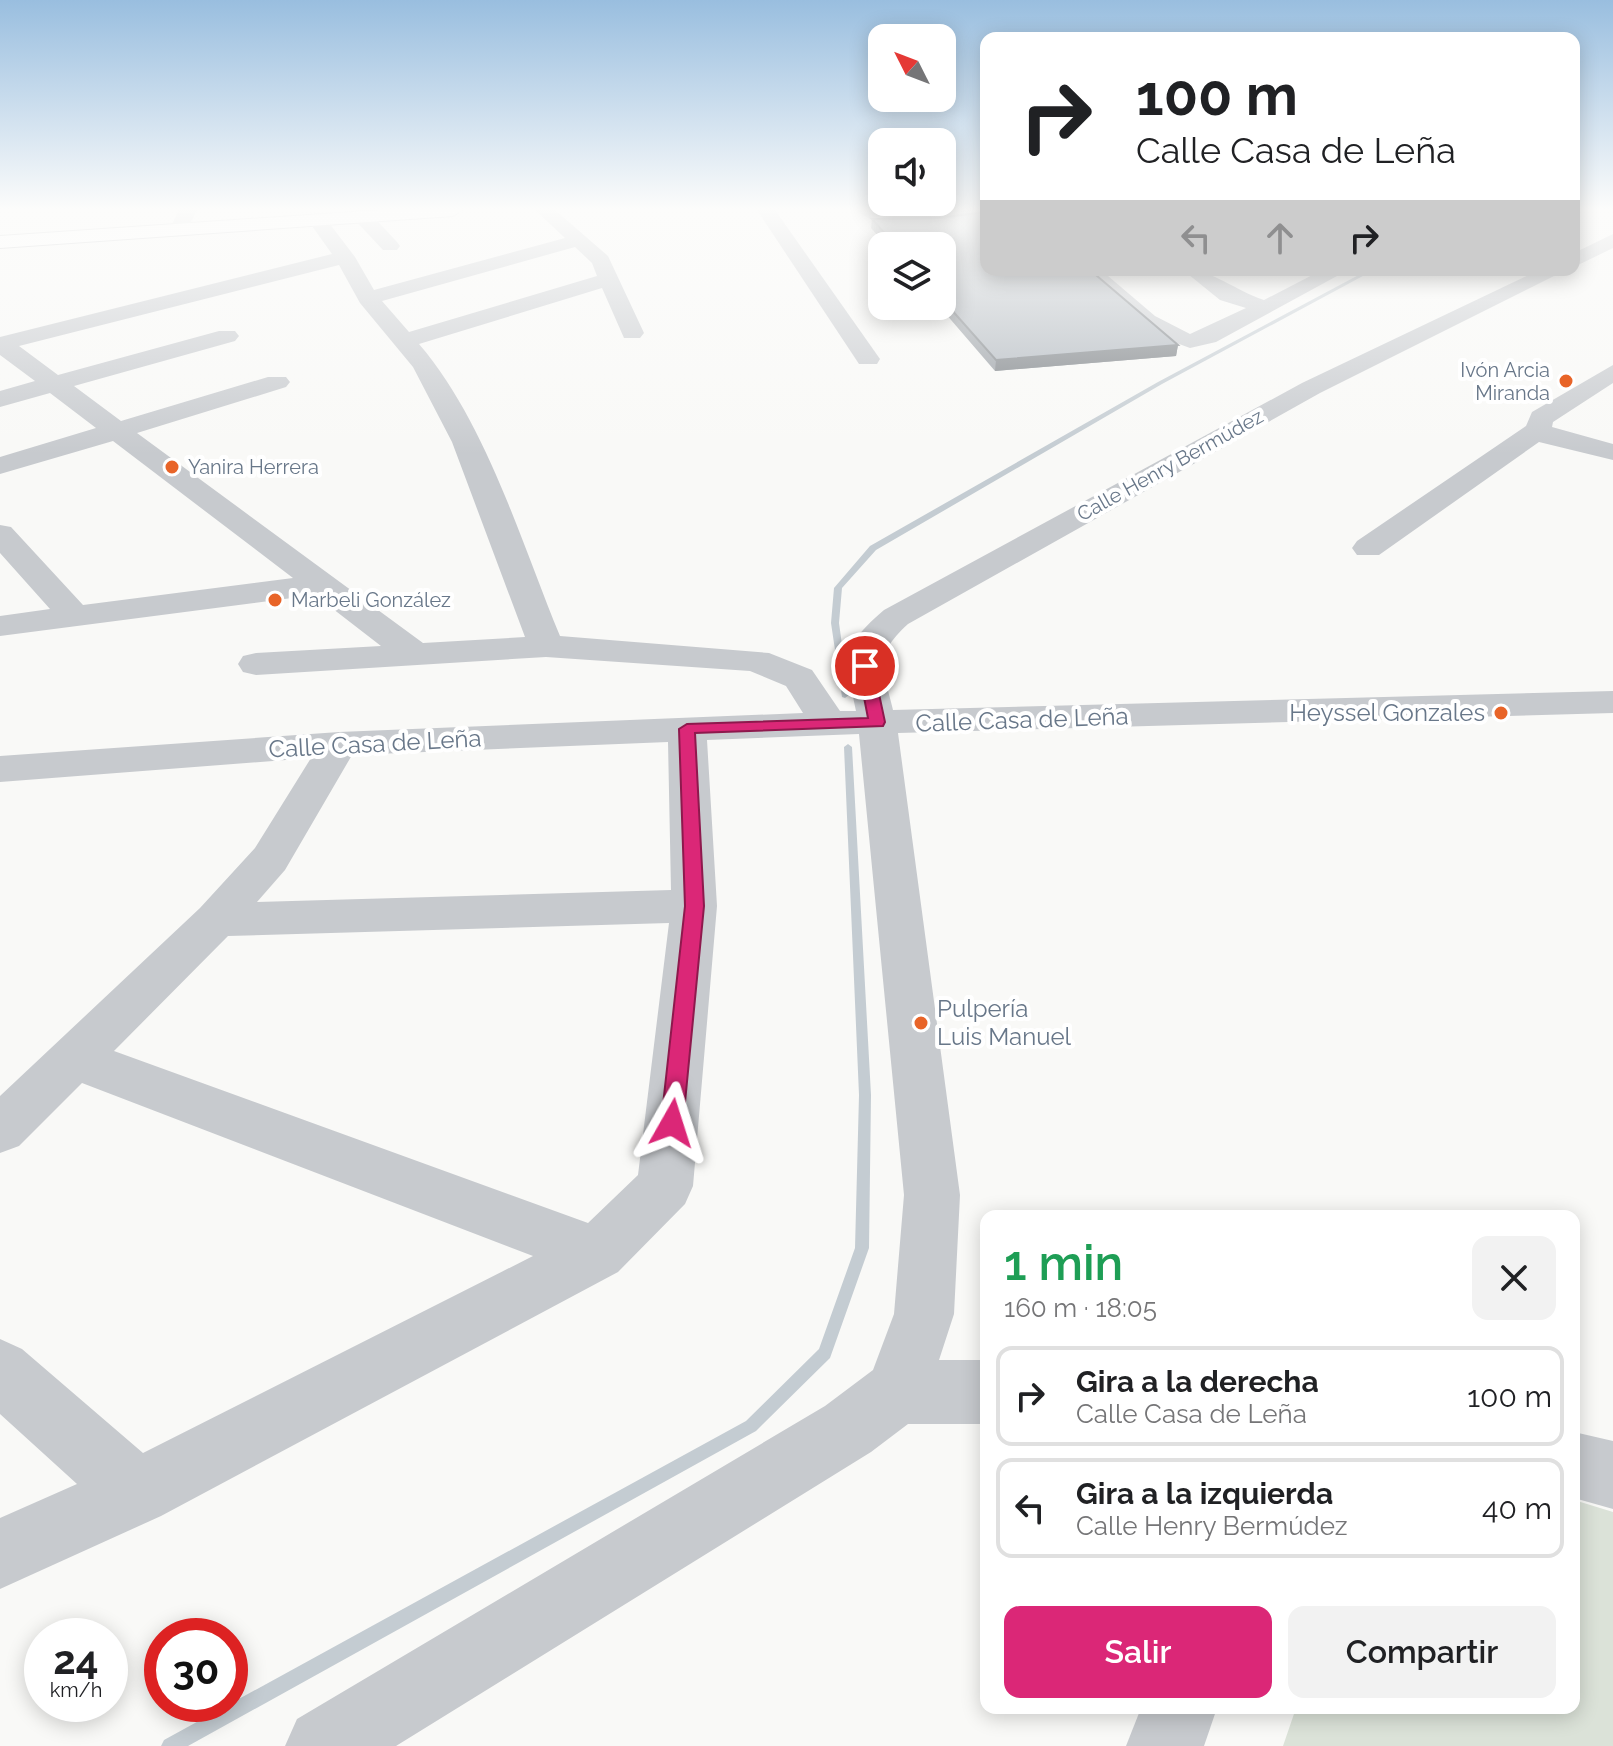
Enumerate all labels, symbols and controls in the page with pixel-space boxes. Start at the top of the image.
north arrow [868,24,956,112]
map controls [868,24,956,320]
text: 100 m [1136,62,1298,128]
icon: right [1004,64,1108,168]
button: sound [868,128,956,216]
text: Calle Casa de Leña [1136,129,1456,171]
icon: left [1174,216,1218,260]
icon: ahead [1258,216,1302,260]
icon: right [1342,216,1386,260]
button: layers [868,232,956,320]
place label: Ivón Arcia Miranda [1460,358,1550,405]
marker: Ivón Arcia Miranda [1557,372,1575,390]
street label: Calle Henry Bermúdez [1073,404,1267,526]
place label: Yanira Herrera [188,455,319,479]
marker: Yanira Herrera [163,458,181,476]
place label: Marbeli González [291,588,451,612]
marker: Marbeli González [266,591,284,609]
pin [831,632,899,700]
icon: arrive [843,644,887,688]
place label: Heyssel Gonzales [1289,698,1485,727]
street label: Calle Casa de Leña [915,701,1129,738]
marker: Heyssel Gonzales [1492,704,1510,722]
street label: Calle Casa de Leña [268,723,482,764]
place label: Pulpería Luis Manuel [937,994,1071,1051]
marker: Pulpería Luis Manuel [912,1014,930,1032]
position arrow [630,1081,714,1165]
text: 1 min [1004,1235,1123,1291]
button: close [1472,1236,1556,1320]
text: 160 m · 18:05 [1004,1293,1157,1323]
text: Gira a la derecha [1076,1364,1319,1399]
icon: right [1008,1374,1052,1418]
text: 100 m [1467,1379,1552,1414]
text: Calle Casa de Leña [1076,1399,1307,1429]
text: Gira a la izquierda [1076,1476,1333,1511]
icon: left [1008,1486,1052,1530]
text: 40 m [1482,1491,1552,1526]
text: Calle Henry Bermúdez [1076,1511,1348,1541]
button: Salir [1004,1606,1272,1698]
button: Compartir [1288,1606,1556,1698]
speed limit sign: 30 [144,1618,248,1722]
text: 24 [53,1636,99,1683]
text: km/h [50,1678,102,1702]

